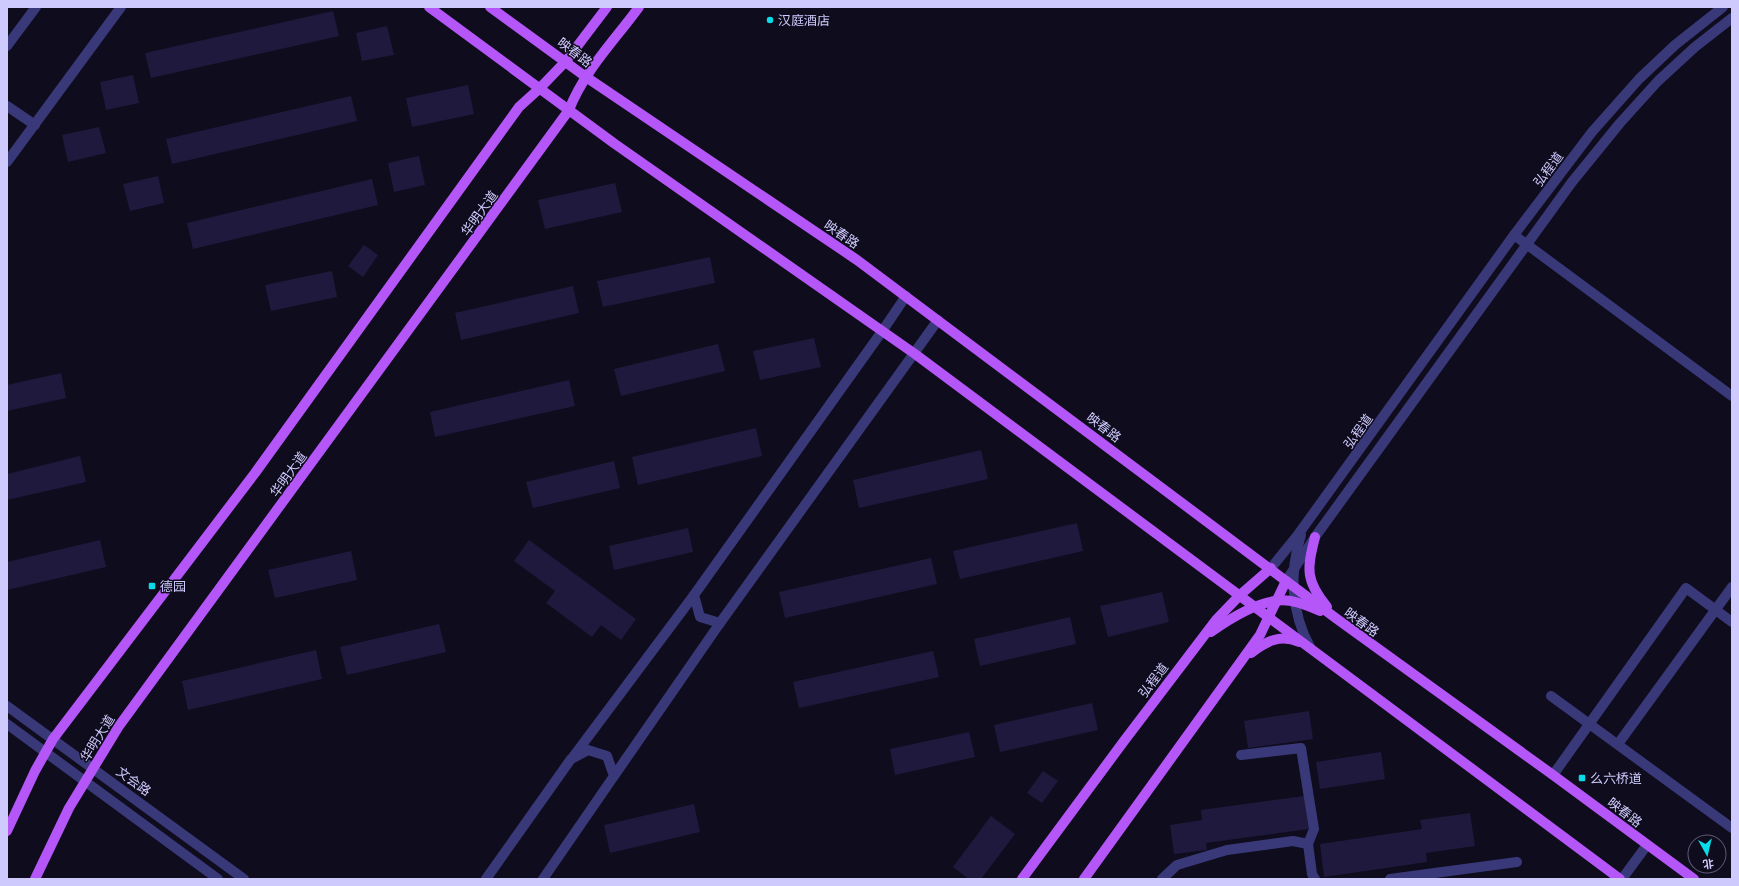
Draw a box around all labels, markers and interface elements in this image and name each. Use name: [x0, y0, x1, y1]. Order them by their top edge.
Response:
place label: 汉庭酒店: [778, 13, 830, 28]
marker: 汉庭酒店: [765, 15, 775, 25]
street label: 映春路: [555, 35, 595, 70]
street label: 弘程道: [1531, 149, 1566, 189]
street label: 华明大道: [458, 188, 501, 239]
street label: 映春路: [821, 217, 862, 252]
street label: 映春路: [1084, 410, 1124, 445]
street label: 弘程道: [1341, 411, 1376, 451]
street label: 华明大道: [267, 449, 310, 500]
place label: 德园: [160, 579, 186, 594]
marker: 德园: [147, 581, 157, 591]
street label: 映春路: [1342, 605, 1382, 640]
street label: 弘程道: [1136, 660, 1171, 700]
street label: 华明大道: [77, 712, 118, 764]
street label: 文会路: [114, 764, 154, 799]
place label: 么六桥道: [1590, 771, 1642, 786]
marker: 么六桥道: [1577, 773, 1587, 783]
street label: 映春路: [1605, 795, 1645, 830]
north arrow: [1687, 834, 1727, 874]
text: 北: [1702, 856, 1715, 871]

